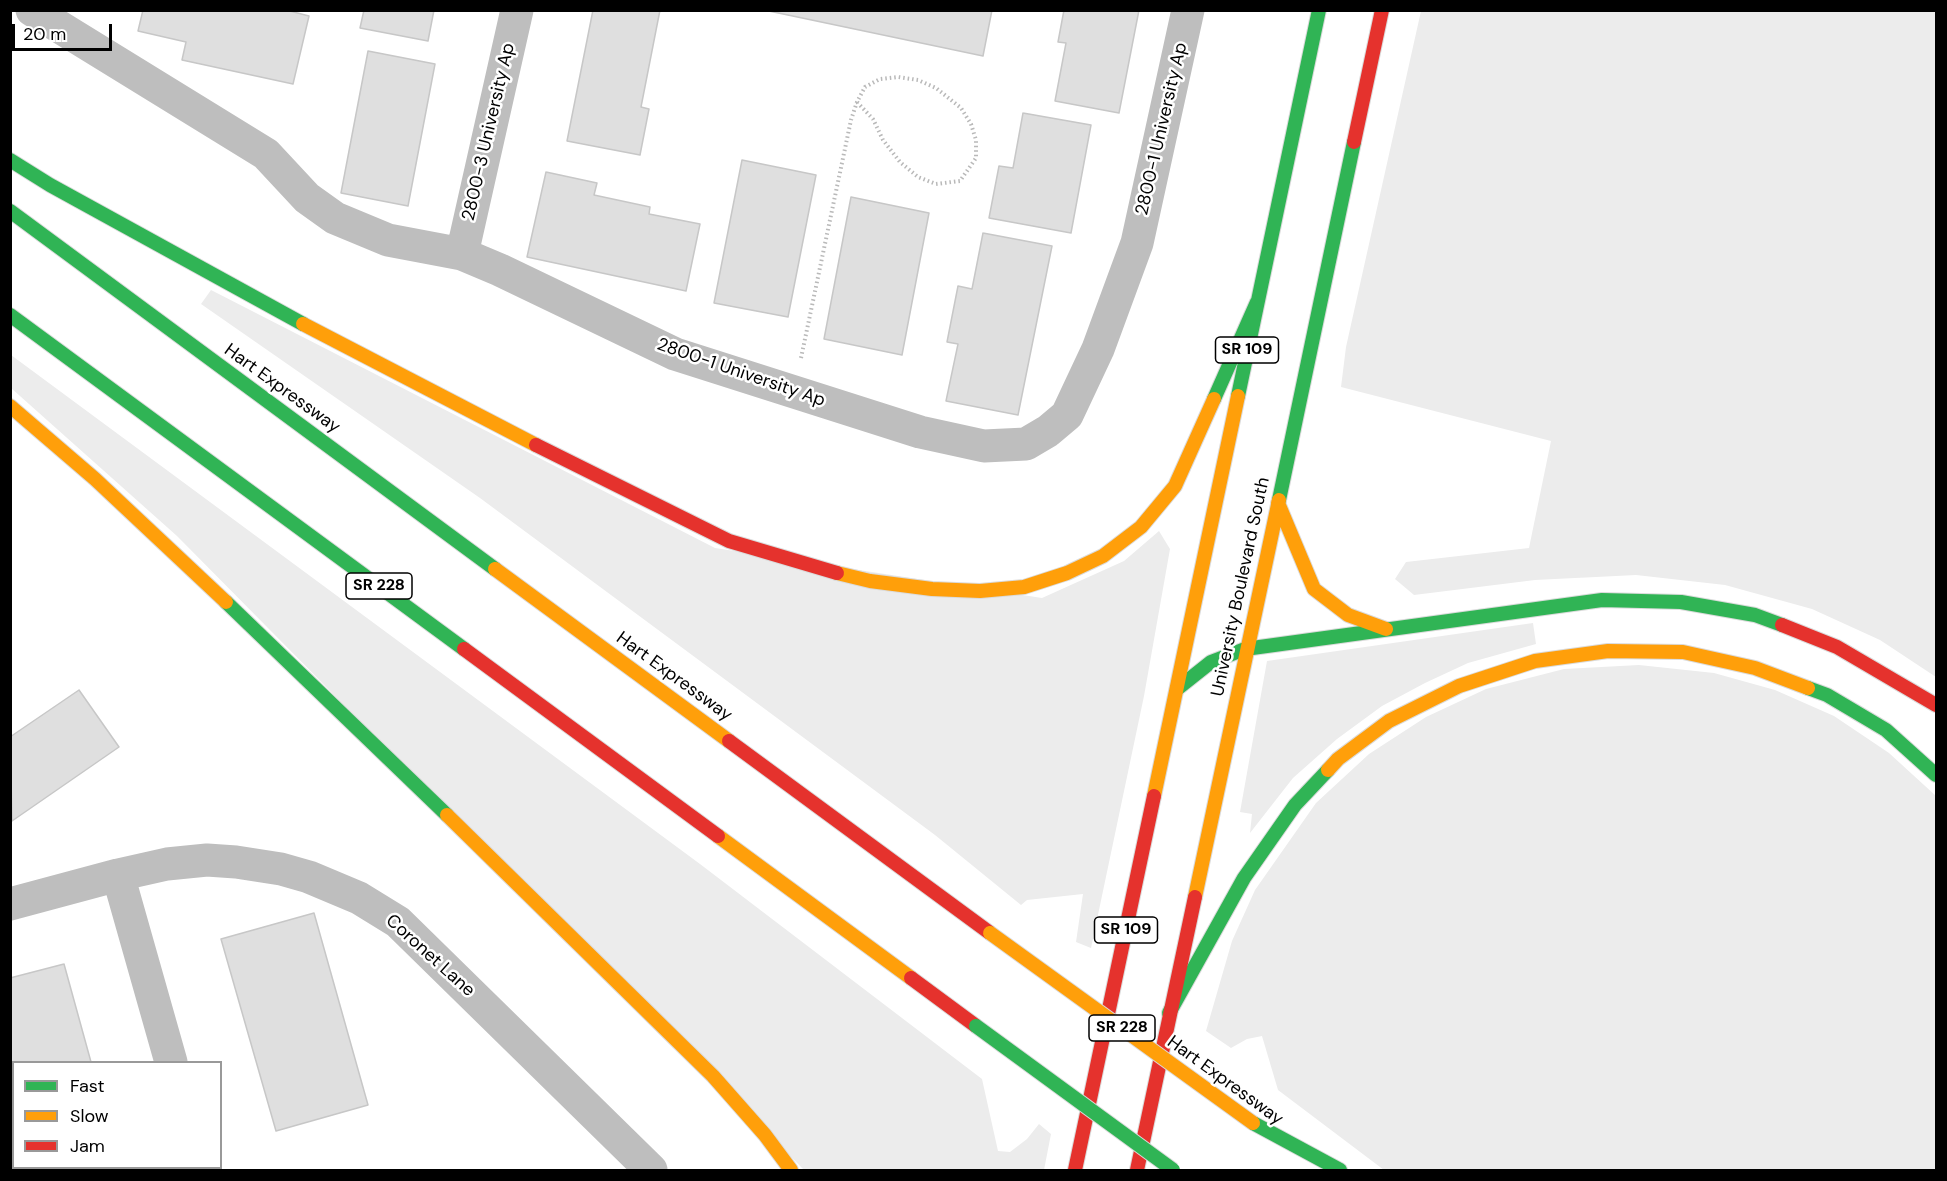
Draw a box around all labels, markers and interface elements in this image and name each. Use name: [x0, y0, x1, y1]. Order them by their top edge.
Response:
scale bar: [15, 12, 116, 50]
text: 20 m: [23, 22, 66, 46]
street label: 2800-3 University Ap: [458, 41, 520, 223]
street label: 2800-1 University Ap: [1132, 41, 1192, 217]
street label: 2800-1 University Ap: [654, 334, 828, 412]
road number: SR 109: [1216, 337, 1278, 363]
street label: Hart Expressway: [220, 340, 344, 438]
street label: University Boulevard South: [1207, 476, 1275, 698]
road number: SR 228: [346, 573, 412, 599]
street label: Hart Expressway: [612, 628, 736, 726]
street label: Coronet Lane: [381, 910, 479, 1002]
road number: SR 109: [1094, 917, 1158, 943]
road number: SR 228: [1089, 1015, 1155, 1041]
street label: Hart Expressway: [1163, 1032, 1287, 1130]
legend: [12, 1061, 222, 1169]
text: Fast: [70, 1074, 105, 1098]
text: Slow: [70, 1104, 109, 1128]
text: Jam: [70, 1134, 105, 1158]

